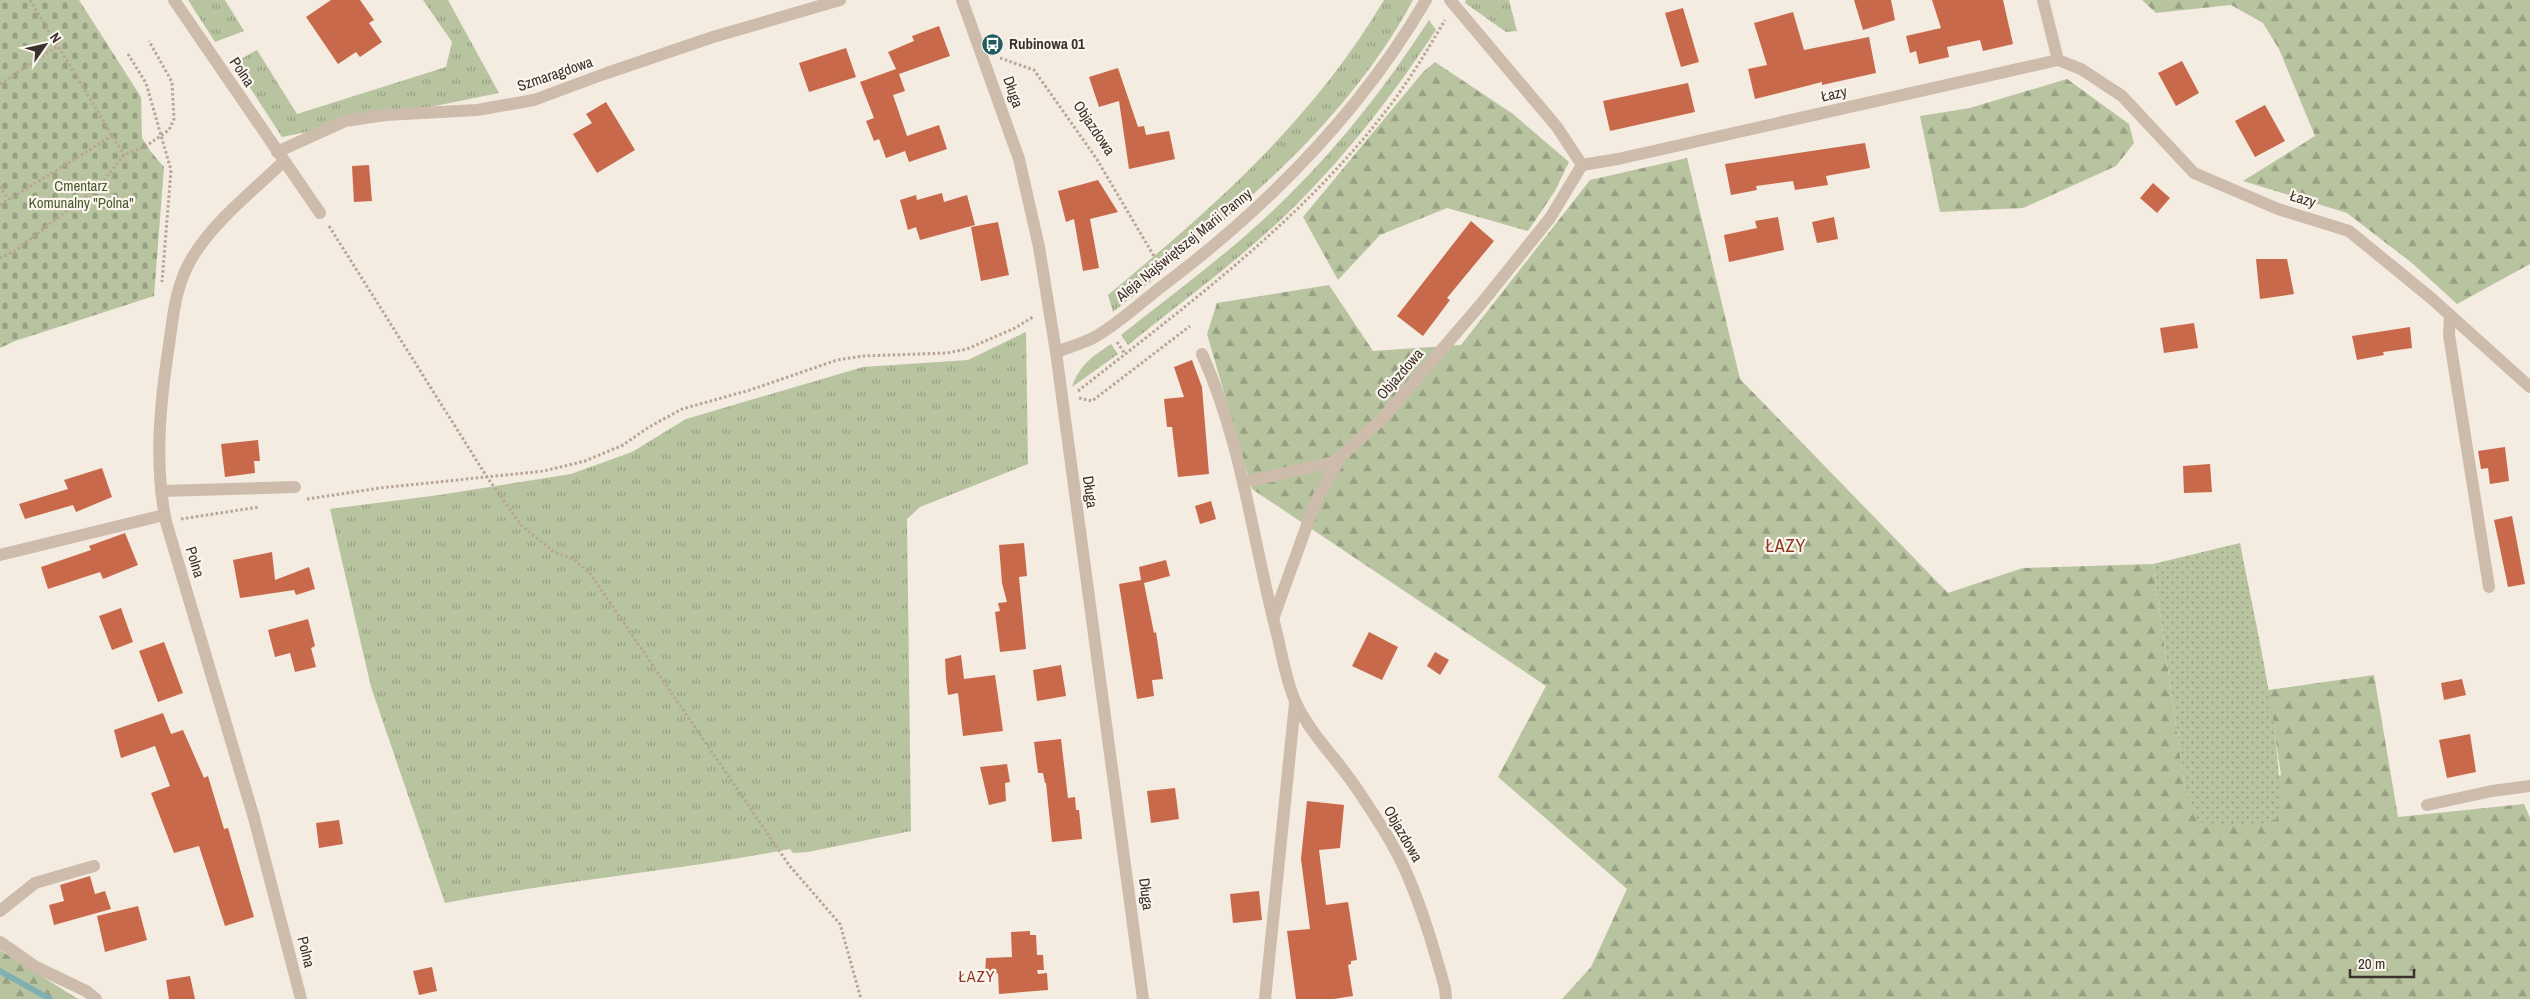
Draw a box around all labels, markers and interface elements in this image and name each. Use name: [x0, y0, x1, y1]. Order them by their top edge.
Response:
north arrow: [20, 20, 70, 70]
text: N: [46, 29, 66, 46]
bus stop icon: Rubinowa 01: [981, 32, 1005, 56]
place label: Rubinowa 01: [1009, 33, 1085, 54]
street label: Szmaragdowa: [514, 51, 596, 96]
street label: Polna: [225, 53, 260, 91]
street label: Długa: [998, 73, 1029, 111]
street label: Łazy: [1819, 80, 1850, 107]
street label: Objazdowa: [1069, 96, 1120, 159]
park label: Cmentarz Komunalny "Polna": [28, 175, 134, 213]
street label: Aleja Najświętszej Marii Panny: [1110, 183, 1257, 307]
street label: Łazy: [2288, 185, 2319, 213]
street label: Objazdowa: [1372, 343, 1428, 404]
street label: Długa: [1078, 475, 1103, 509]
district label: ŁAZY: [1766, 533, 1806, 558]
street label: Polna: [181, 544, 210, 580]
street label: Objazdowa: [1379, 802, 1428, 866]
street label: Długa: [1134, 877, 1159, 911]
street label: Polna: [292, 934, 321, 970]
scale bar: [2350, 946, 2414, 978]
text: 20 m: [2358, 953, 2385, 974]
district label: ŁAZY: [959, 965, 995, 987]

